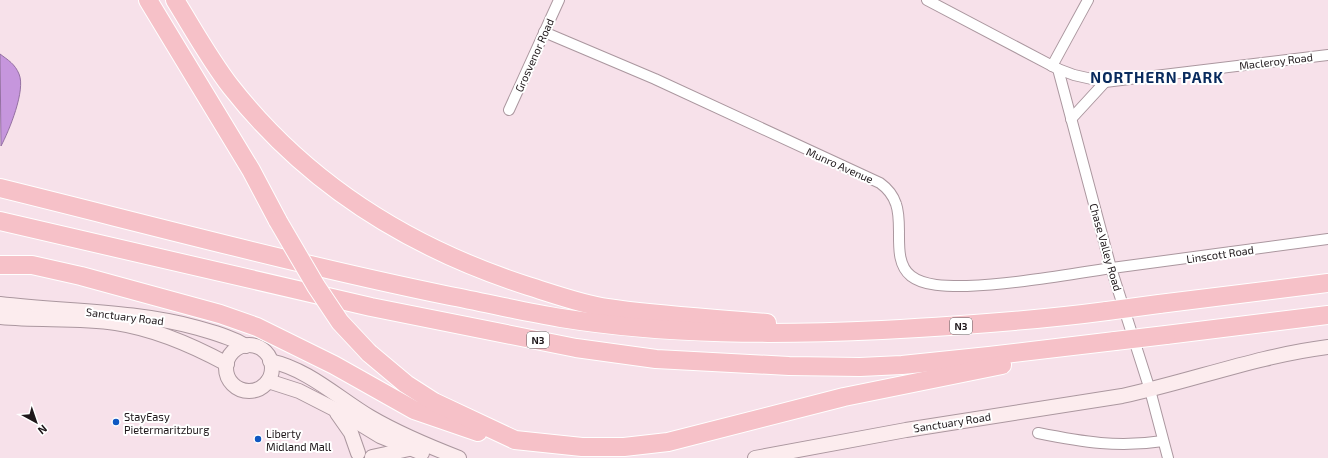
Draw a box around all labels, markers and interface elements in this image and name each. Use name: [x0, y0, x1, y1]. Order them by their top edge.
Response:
street label: Grosvenor Road: [512, 16, 556, 94]
street label: Macleroy Road: [1238, 50, 1314, 72]
district label: NORTHERN PARK: [1090, 68, 1224, 86]
street label: Munro Avenue: [805, 144, 876, 186]
street label: Chase Valley Road: [1087, 202, 1125, 292]
street label: Linscott Road: [1185, 243, 1255, 265]
street label: Sanctuary Road: [85, 305, 165, 327]
road number: N3: [950, 318, 972, 334]
road number: N3: [527, 332, 549, 348]
north arrow: [16, 402, 56, 442]
street label: Sanctuary Road: [912, 409, 992, 435]
place label: StayEasy Pietermaritzburg: [124, 410, 209, 436]
marker: StayEasy Pietermaritzburg: [111, 417, 121, 427]
text: N: [35, 423, 50, 438]
place label: Liberty Midland Mall: [266, 427, 332, 453]
marker: Liberty Midland Mall: [253, 434, 263, 444]

